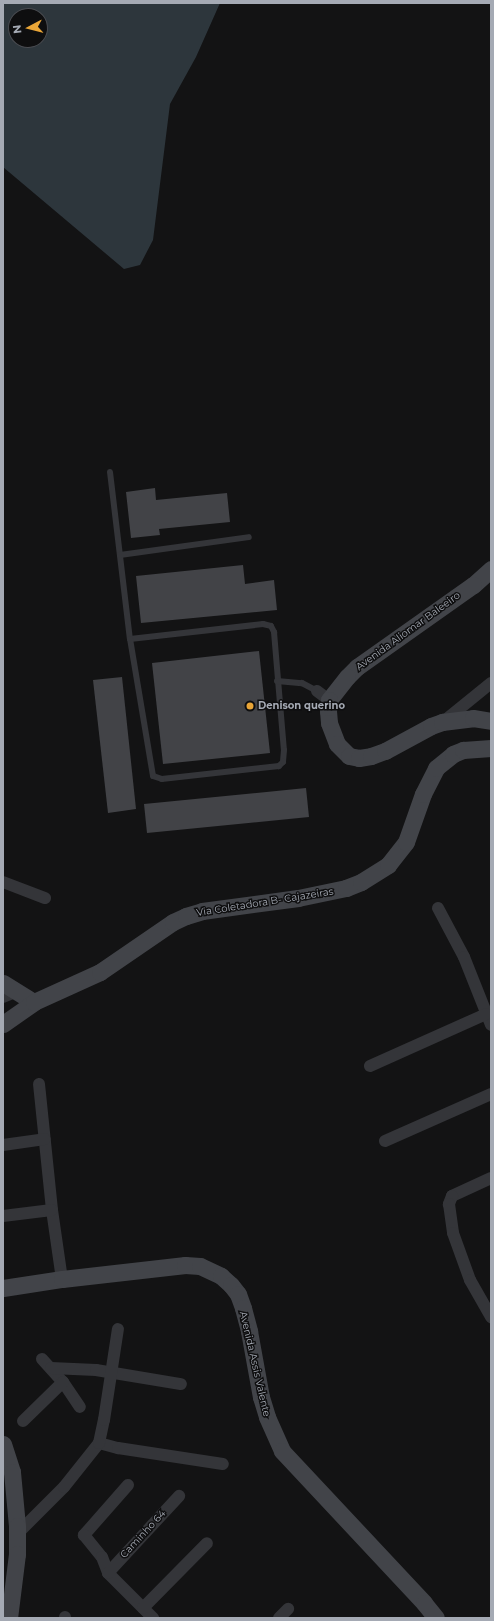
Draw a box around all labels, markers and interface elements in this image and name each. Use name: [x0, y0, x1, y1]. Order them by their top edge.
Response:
north arrow: [8, 8, 48, 48]
text: N: [10, 24, 25, 35]
street label: Avenida Aliomar Baleeiro: [354, 589, 462, 673]
place label: Denison querino: [258, 700, 345, 712]
marker: Denison querino: [245, 701, 255, 711]
street label: Via Coletadora B- Cajazeiras: [196, 885, 334, 919]
street label: Avenida Assis Valente: [237, 1310, 273, 1418]
street label: Caminho 64: [118, 1507, 168, 1561]

